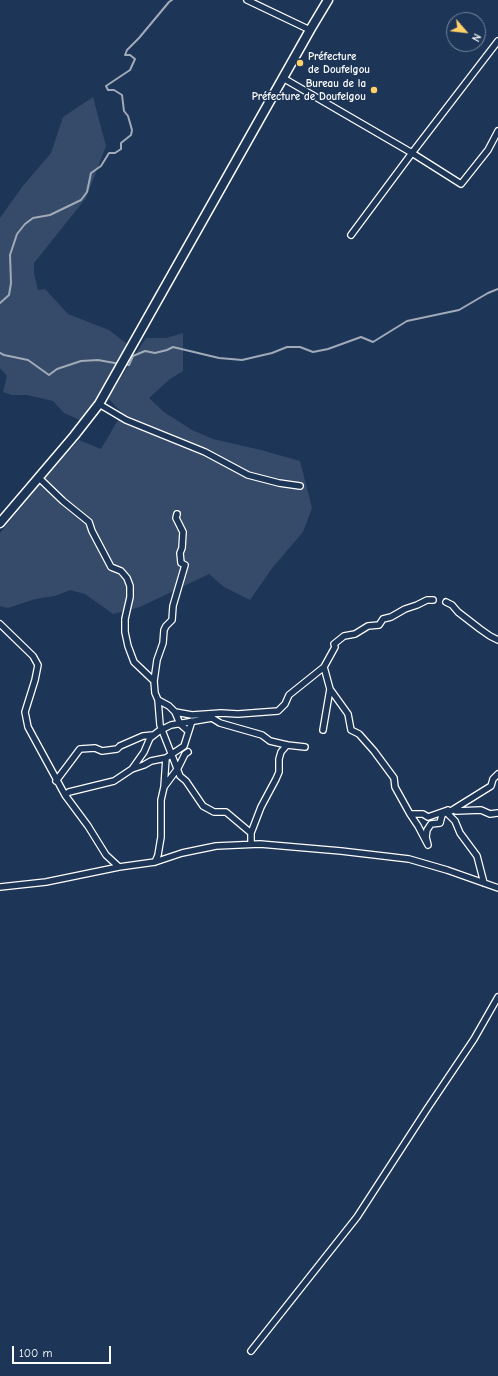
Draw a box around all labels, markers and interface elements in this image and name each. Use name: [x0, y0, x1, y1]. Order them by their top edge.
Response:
north arrow: [446, 12, 486, 52]
text: N: [469, 31, 484, 44]
place label: Préfecture de Doufelgou: [308, 50, 370, 76]
marker: Préfecture de Doufelgou: [295, 58, 305, 68]
place label: Bureau de la Préfecture de Doufelgou: [252, 77, 366, 103]
marker: Bureau de la Préfecture de Doufelgou: [369, 85, 379, 95]
scale bar: [14, 1338, 113, 1364]
text: 100 m: [19, 1346, 52, 1360]

